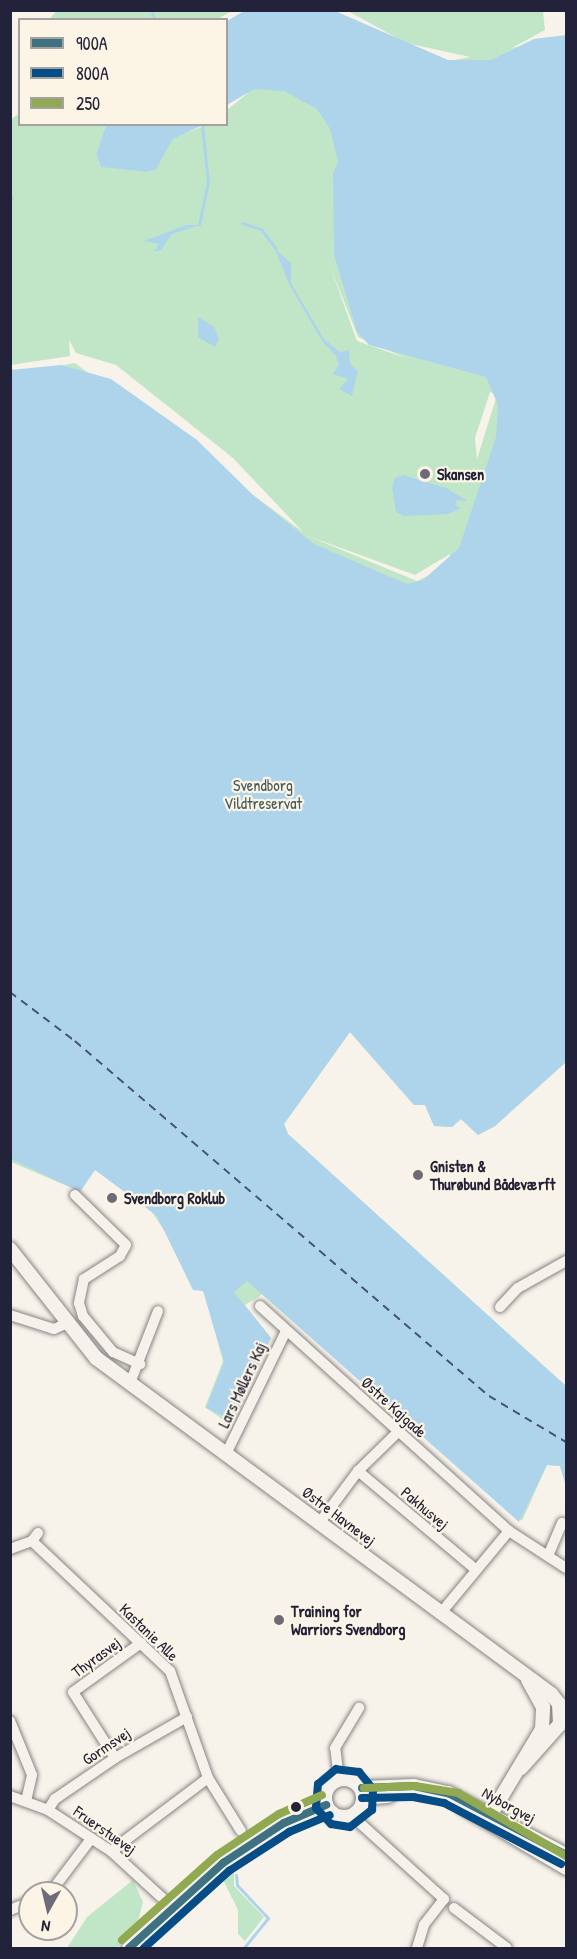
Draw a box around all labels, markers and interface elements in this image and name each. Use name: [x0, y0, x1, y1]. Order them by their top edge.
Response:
legend: [18, 18, 228, 126]
text: 900A: [76, 31, 108, 56]
text: 800A: [76, 61, 109, 86]
text: 250: [76, 91, 100, 116]
place label: Skansen: [437, 464, 484, 484]
marker: Skansen: [418, 467, 432, 481]
park label: Svendborg Vildtreservat: [224, 775, 302, 813]
place label: Gnisten & Thurøbund Bådeværft: [430, 1156, 555, 1194]
marker: Gnisten & Thurøbund Bådeværft: [411, 1168, 425, 1182]
place label: Svendborg Roklub: [124, 1188, 225, 1208]
marker: Svendborg Roklub: [105, 1191, 119, 1205]
street label: Lars Møllers Kaj: [214, 1339, 270, 1431]
street label: Østre Kajgade: [357, 1373, 431, 1441]
street label: Østre Havnevej: [298, 1482, 380, 1550]
street label: Pakhusvej: [397, 1483, 453, 1533]
street label: Kastanie Alle: [116, 1599, 182, 1665]
place label: Training for Warriors Svendborg: [291, 1601, 405, 1639]
marker: Training for Warriors Svendborg: [272, 1613, 286, 1627]
street label: Thyrasvej: [68, 1633, 124, 1681]
street label: Gormsvej: [78, 1723, 134, 1769]
street label: Nyborgvej: [479, 1783, 539, 1827]
street label: Fruerstuevej: [70, 1801, 140, 1859]
unlabelled marker: [290, 1801, 302, 1813]
north arrow: [18, 1881, 78, 1941]
text: N: [40, 1915, 52, 1938]

